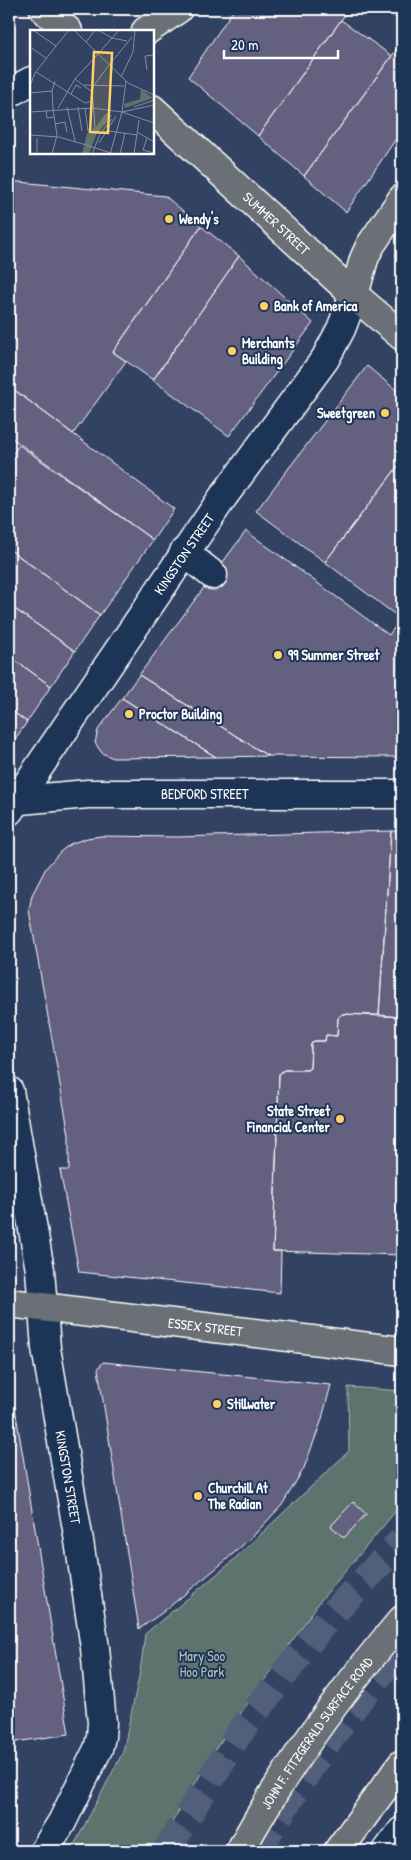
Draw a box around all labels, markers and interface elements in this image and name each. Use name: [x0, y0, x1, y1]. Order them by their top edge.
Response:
scale bar: [224, 28, 337, 60]
inset map: [30, 30, 154, 154]
text: 20 m: [231, 34, 258, 55]
street label: SUMMER STREET: [239, 187, 315, 259]
place label: Wendy's: [179, 209, 219, 230]
marker: Wendy's: [163, 213, 175, 225]
place label: Bank of America: [274, 296, 358, 315]
marker: Bank of America: [258, 300, 270, 312]
place label: Merchants Building: [242, 333, 295, 370]
marker: Merchants Building: [226, 345, 238, 357]
place label: Sweetgreen: [317, 403, 375, 424]
marker: Sweetgreen: [379, 407, 391, 419]
street label: KINGSTON STREET: [149, 509, 218, 598]
place label: 99 Summer Street: [288, 645, 381, 664]
marker: 99 Summer Street: [272, 649, 284, 661]
place label: Proctor Building: [139, 704, 222, 725]
marker: Proctor Building: [123, 708, 135, 720]
street label: BEDFORD STREET: [161, 784, 249, 803]
place label: State Street Financial Center: [246, 1101, 331, 1136]
marker: State Street Financial Center: [334, 1113, 346, 1125]
street label: ESSEX STREET: [167, 1313, 245, 1341]
place label: Stillwater: [227, 1394, 276, 1413]
marker: Stillwater: [211, 1398, 223, 1410]
street label: KINGSTON STREET: [51, 1429, 86, 1526]
place label: Churchill At The Radian: [207, 1478, 269, 1513]
marker: Churchill At The Radian: [192, 1490, 204, 1502]
park label: Mary Soo Hoo Park: [179, 1646, 225, 1681]
street label: JOHN F. FITZGERALD SURFACE ROAD: [256, 1652, 377, 1812]

